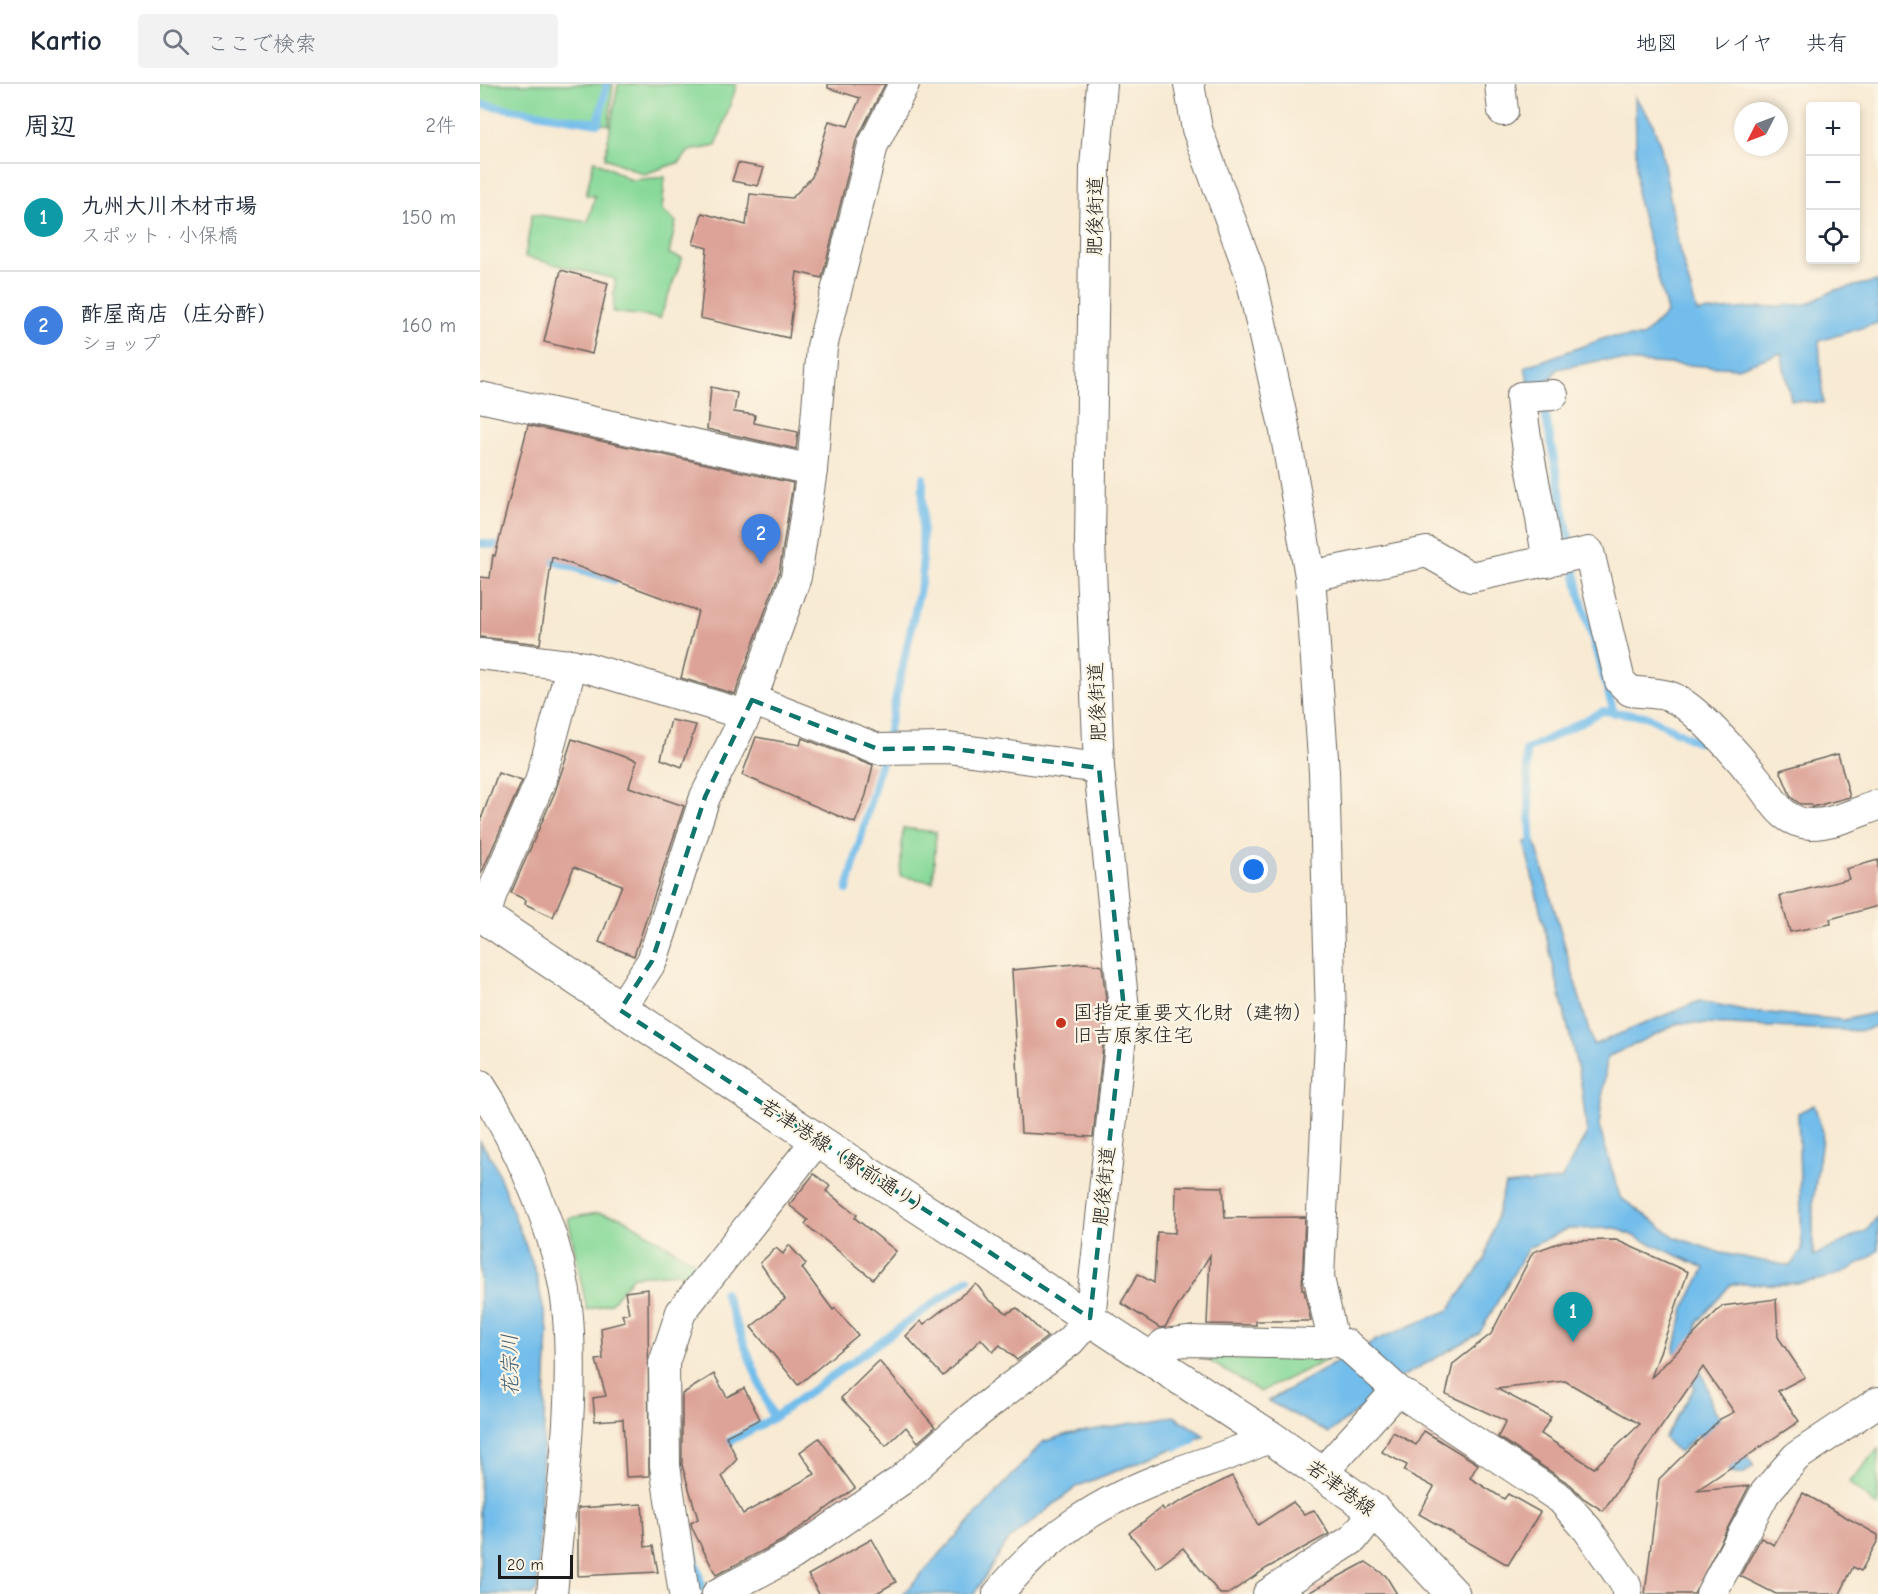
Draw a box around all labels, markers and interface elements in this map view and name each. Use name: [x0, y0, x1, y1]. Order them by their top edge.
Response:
search box: [138, 14, 558, 68]
text: Kartio: [30, 25, 102, 57]
icon: search: [159, 25, 192, 58]
text: ここで検索: [207, 31, 317, 57]
text: 地図: [1636, 31, 1678, 55]
text: レイヤ: [1711, 31, 1773, 55]
text: 共有: [1806, 31, 1848, 55]
north arrow: [1734, 102, 1788, 156]
map controls: [1806, 102, 1860, 264]
button: +: [1806, 102, 1860, 156]
text: 周辺: [24, 112, 76, 142]
text: 2件: [426, 114, 456, 137]
button: −: [1806, 156, 1860, 210]
street label: 肥後街道: [1083, 176, 1107, 256]
text: 九州大川木材市場: [81, 193, 257, 219]
text: 1: [40, 206, 47, 229]
text: 150 m: [402, 206, 456, 229]
button: locate: [1806, 210, 1860, 264]
text: スポット · 小保橋: [81, 224, 238, 247]
text: 酢屋商店（庄分酢）: [81, 301, 279, 327]
text: 2: [39, 314, 48, 337]
text: 160 m: [402, 314, 456, 337]
text: ショップ: [81, 332, 160, 355]
pin: 2: [742, 514, 780, 564]
street label: 肥後街道: [1084, 662, 1110, 742]
your location: [1239, 855, 1268, 884]
place label: 国指定重要文化財（建物） 旧吉原家住宅: [1073, 1001, 1313, 1047]
marker: 国指定重要文化財（建物） 旧吉原家住宅: [1054, 1016, 1068, 1030]
street label: 若津港線（駅前通り）: [756, 1094, 936, 1222]
street label: 肥後街道: [1088, 1145, 1120, 1227]
pin: 1: [1554, 1292, 1592, 1342]
water label: 花宗川: [497, 1333, 523, 1397]
street label: 若津港線: [1302, 1455, 1380, 1521]
scale bar: [498, 1552, 573, 1580]
text: 20 m: [507, 1556, 544, 1574]

